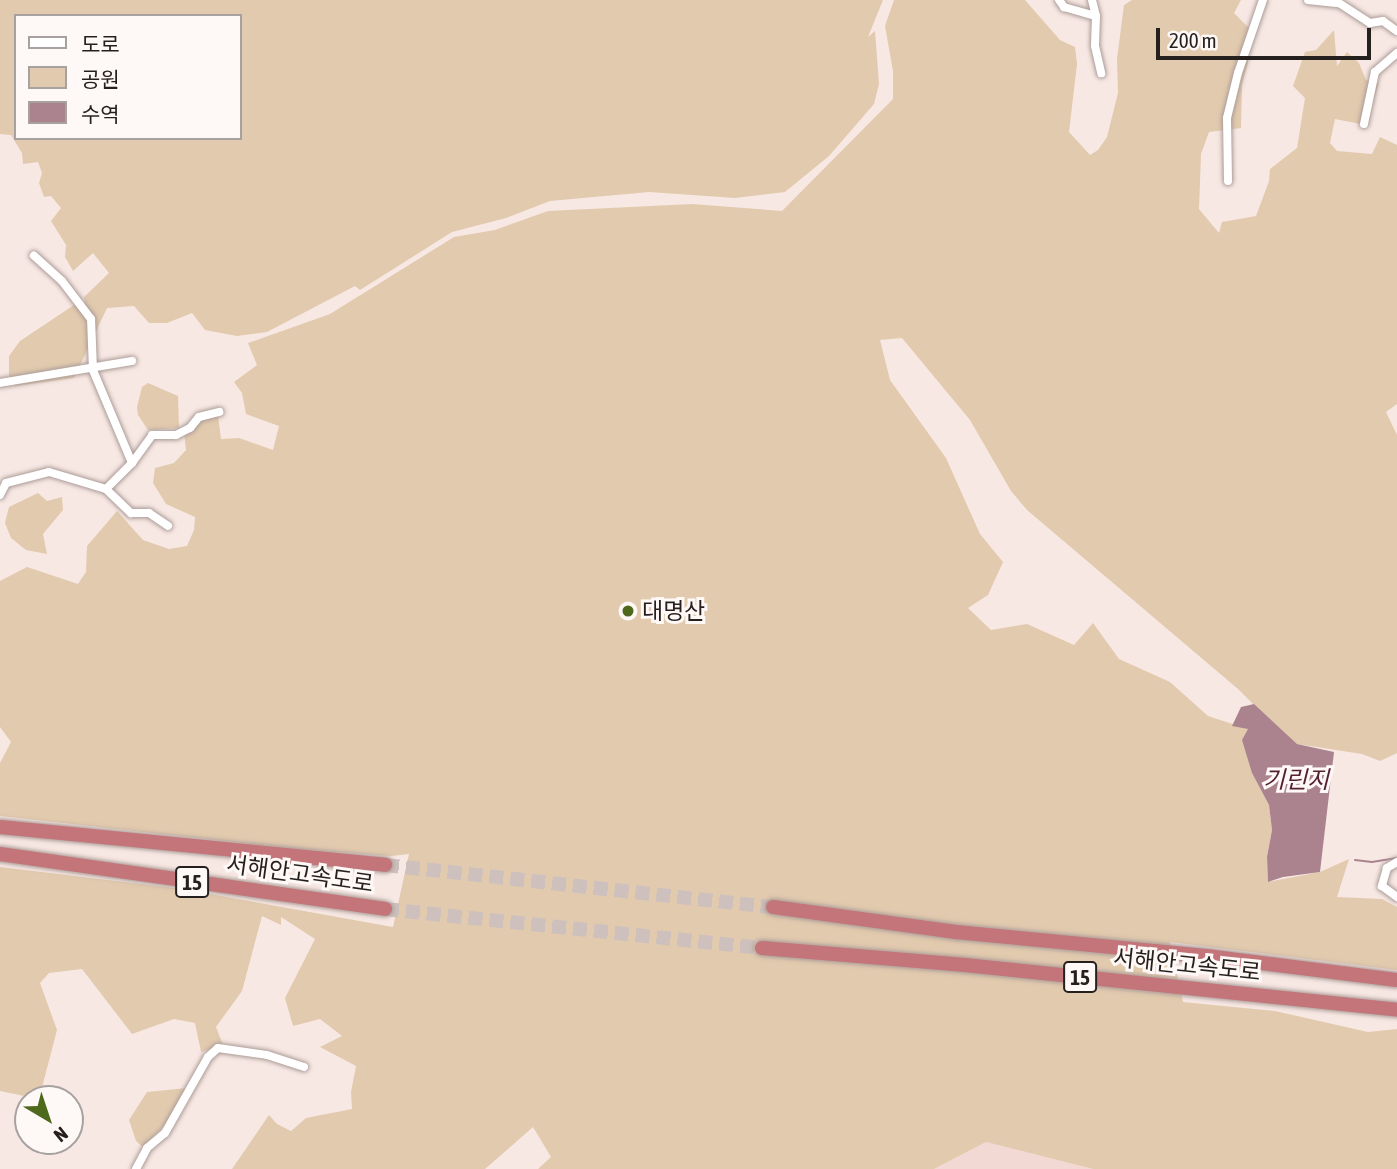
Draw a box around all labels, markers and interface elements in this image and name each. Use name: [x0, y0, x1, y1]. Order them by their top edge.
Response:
legend: [14, 14, 242, 140]
scale bar: [1159, 14, 1374, 58]
text: 200 m: [1169, 28, 1217, 52]
text: 도로: [81, 32, 120, 56]
text: 공원: [81, 67, 120, 91]
text: 수역: [81, 102, 120, 126]
place label: 대명산: [642, 597, 705, 625]
marker: 대명산: [620, 603, 636, 619]
water label: 기린지: [1263, 766, 1329, 794]
street label: 서해안고속도로: [225, 850, 375, 898]
road number: 15: [174, 864, 210, 900]
street label: 서해안고속도로: [1112, 944, 1262, 986]
road number: 15: [1062, 960, 1098, 995]
north arrow: [14, 1085, 84, 1155]
text: N: [50, 1123, 72, 1147]

